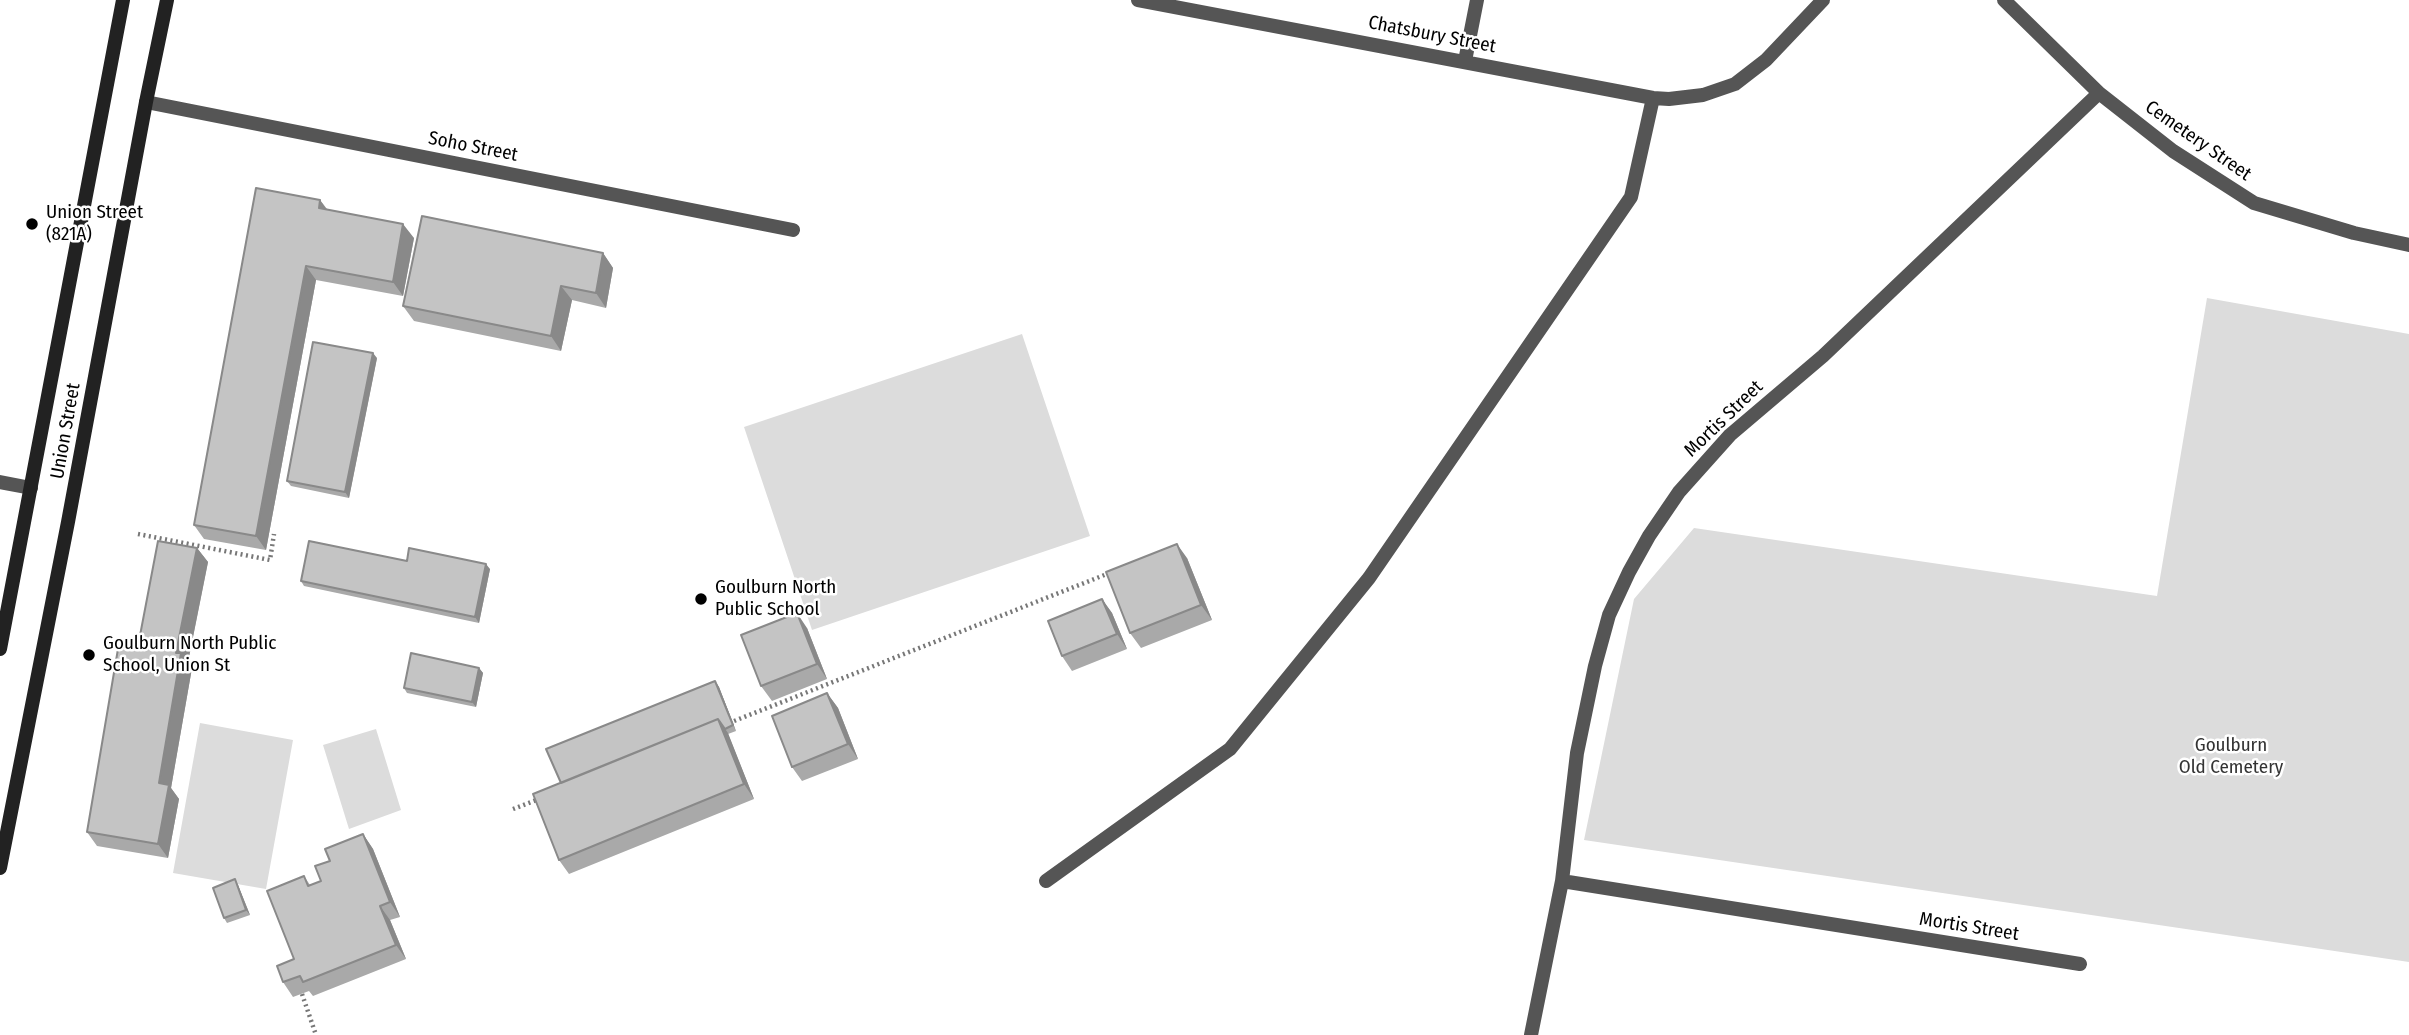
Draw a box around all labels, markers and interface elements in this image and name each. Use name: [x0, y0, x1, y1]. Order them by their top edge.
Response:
street label: Chatsbury Street: [1366, 11, 1498, 59]
street label: Cemetery Street: [2141, 96, 2255, 186]
street label: Soho Street: [426, 127, 520, 167]
place label: Union Street (821A): [46, 202, 143, 246]
marker: Union Street (821A): [24, 216, 40, 232]
street label: Mortis Street: [1680, 376, 1768, 462]
street label: Union Street: [46, 381, 86, 481]
place label: Goulburn North Public School: [715, 577, 836, 621]
marker: Goulburn North Public School: [693, 591, 709, 607]
place label: Goulburn North Public School, Union St: [103, 633, 276, 677]
marker: Goulburn North Public School, Union St: [81, 647, 97, 663]
park label: Goulburn Old Cemetery: [2179, 735, 2283, 779]
street label: Mortis Street: [1918, 908, 2020, 946]

